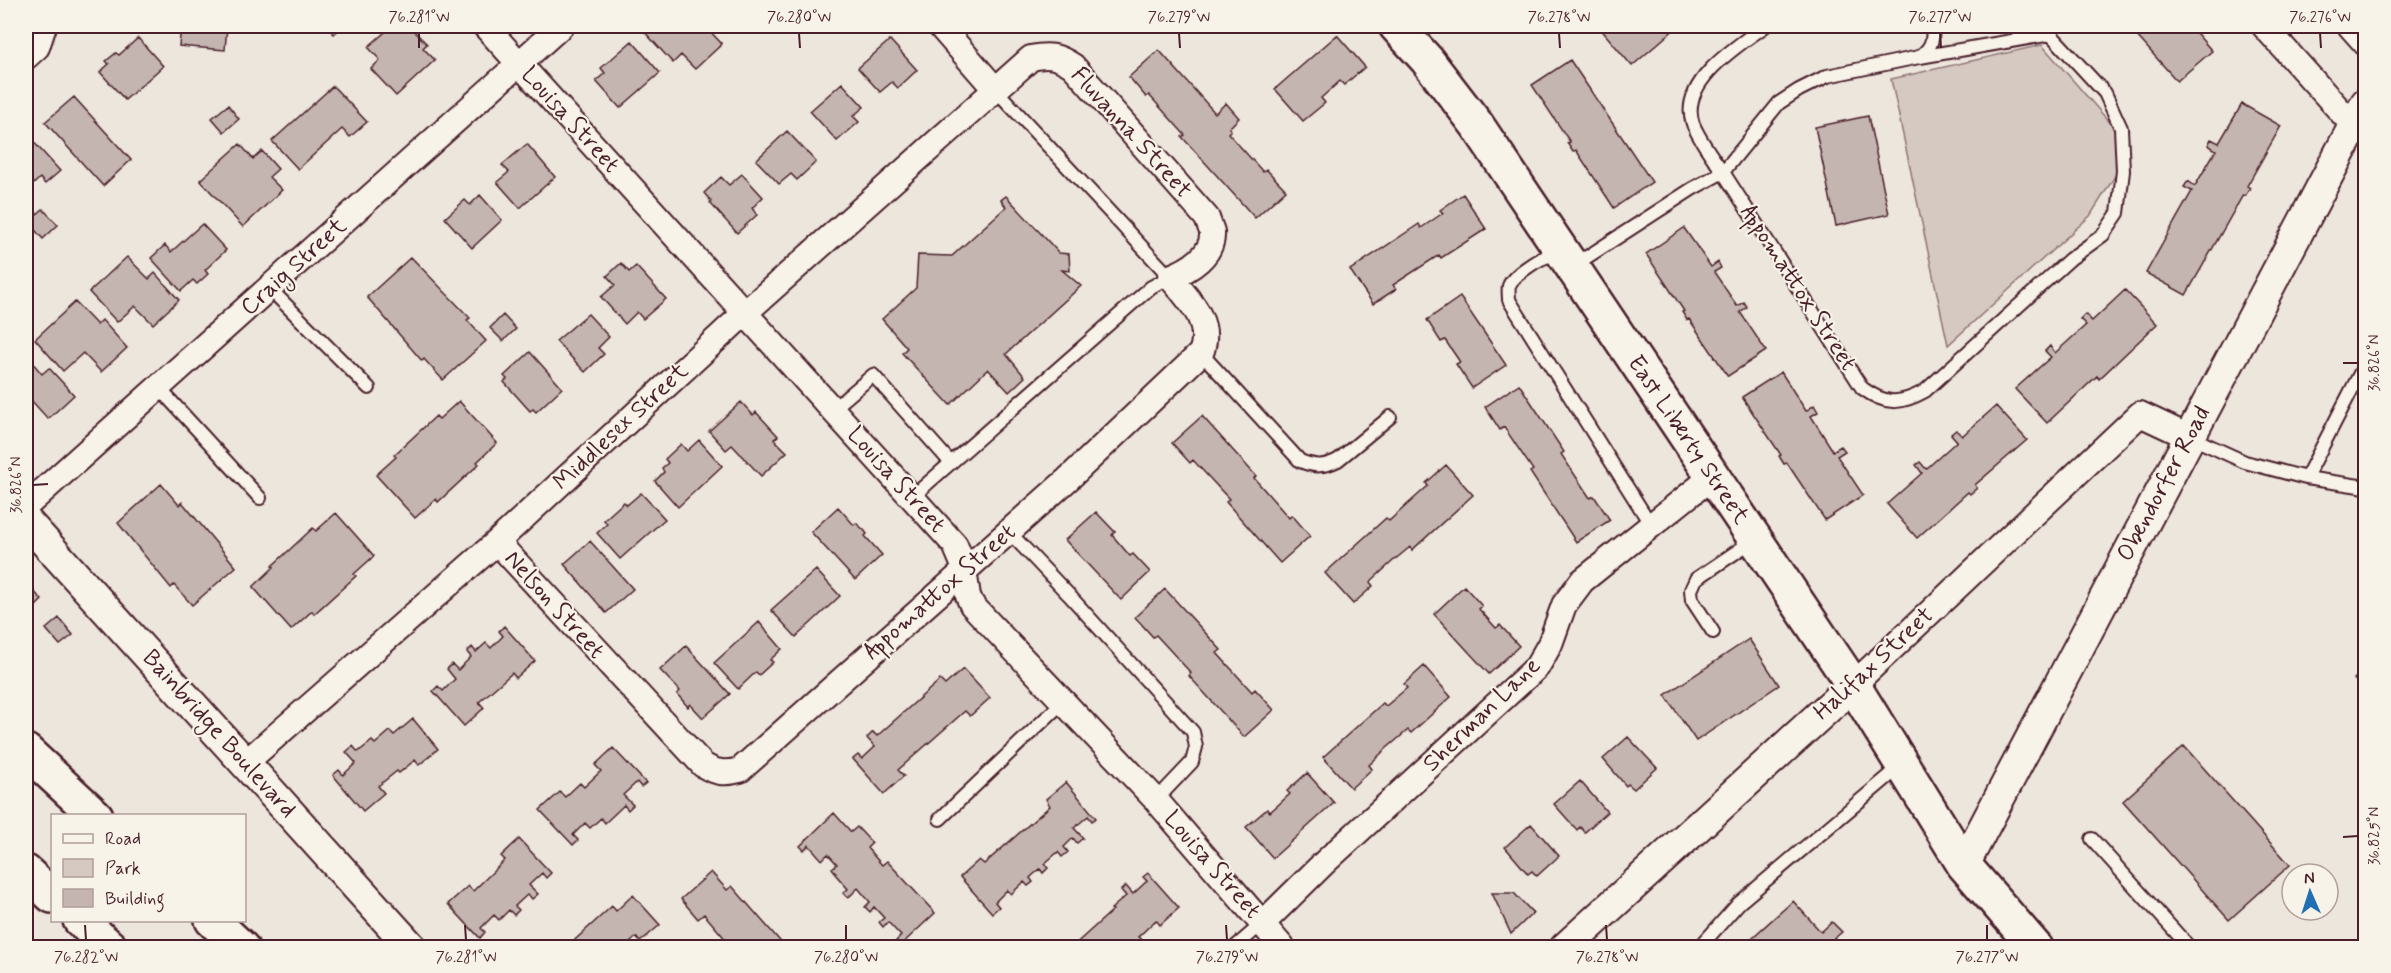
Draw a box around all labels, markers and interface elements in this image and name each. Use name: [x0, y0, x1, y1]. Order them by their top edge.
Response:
text: 76.281°W: [388, 8, 450, 28]
text: 76.280°W: [767, 8, 831, 28]
text: 76.279°W: [1148, 8, 1210, 28]
text: 76.278°W: [1528, 8, 1590, 28]
text: 76.277°W: [1909, 8, 1971, 28]
text: 76.276°W: [2289, 8, 2351, 28]
street label: Louisa Street: [514, 60, 626, 180]
street label: Fluvanna Street: [1064, 61, 1198, 205]
street label: Appomattox Street: [1730, 199, 1863, 379]
street label: Craig Street: [234, 211, 355, 324]
text: 36.826°N: [2365, 334, 2385, 392]
street label: East Liberty Street: [1620, 349, 1756, 531]
street label: Middlesex Street: [547, 356, 695, 498]
street label: Obendorfer Road: [2110, 401, 2218, 567]
street label: Louisa Street: [840, 420, 952, 540]
text: 36.826°N: [7, 456, 27, 514]
street label: Appomattox Street: [857, 517, 1025, 669]
street label: Nelson Street: [497, 544, 611, 666]
street label: Halifax Street: [1807, 600, 1941, 728]
street label: Bainbridge Boulevard: [134, 643, 303, 826]
street label: Sherman Lane: [1417, 651, 1548, 779]
street label: Louisa Street: [1156, 804, 1268, 926]
text: 36.825°N: [2365, 807, 2385, 865]
legend: [51, 814, 246, 922]
text: Road: [105, 827, 141, 851]
text: Park: [105, 857, 141, 881]
north arrow: [2280, 862, 2340, 922]
text: N: [2303, 868, 2315, 889]
text: Building: [105, 887, 165, 913]
text: 76.282°W: [54, 948, 118, 968]
text: 76.281°W: [435, 948, 497, 968]
text: 76.280°W: [814, 948, 878, 968]
text: 76.279°W: [1196, 948, 1258, 968]
text: 76.278°W: [1576, 948, 1638, 968]
text: 76.277°W: [1956, 948, 2018, 968]

